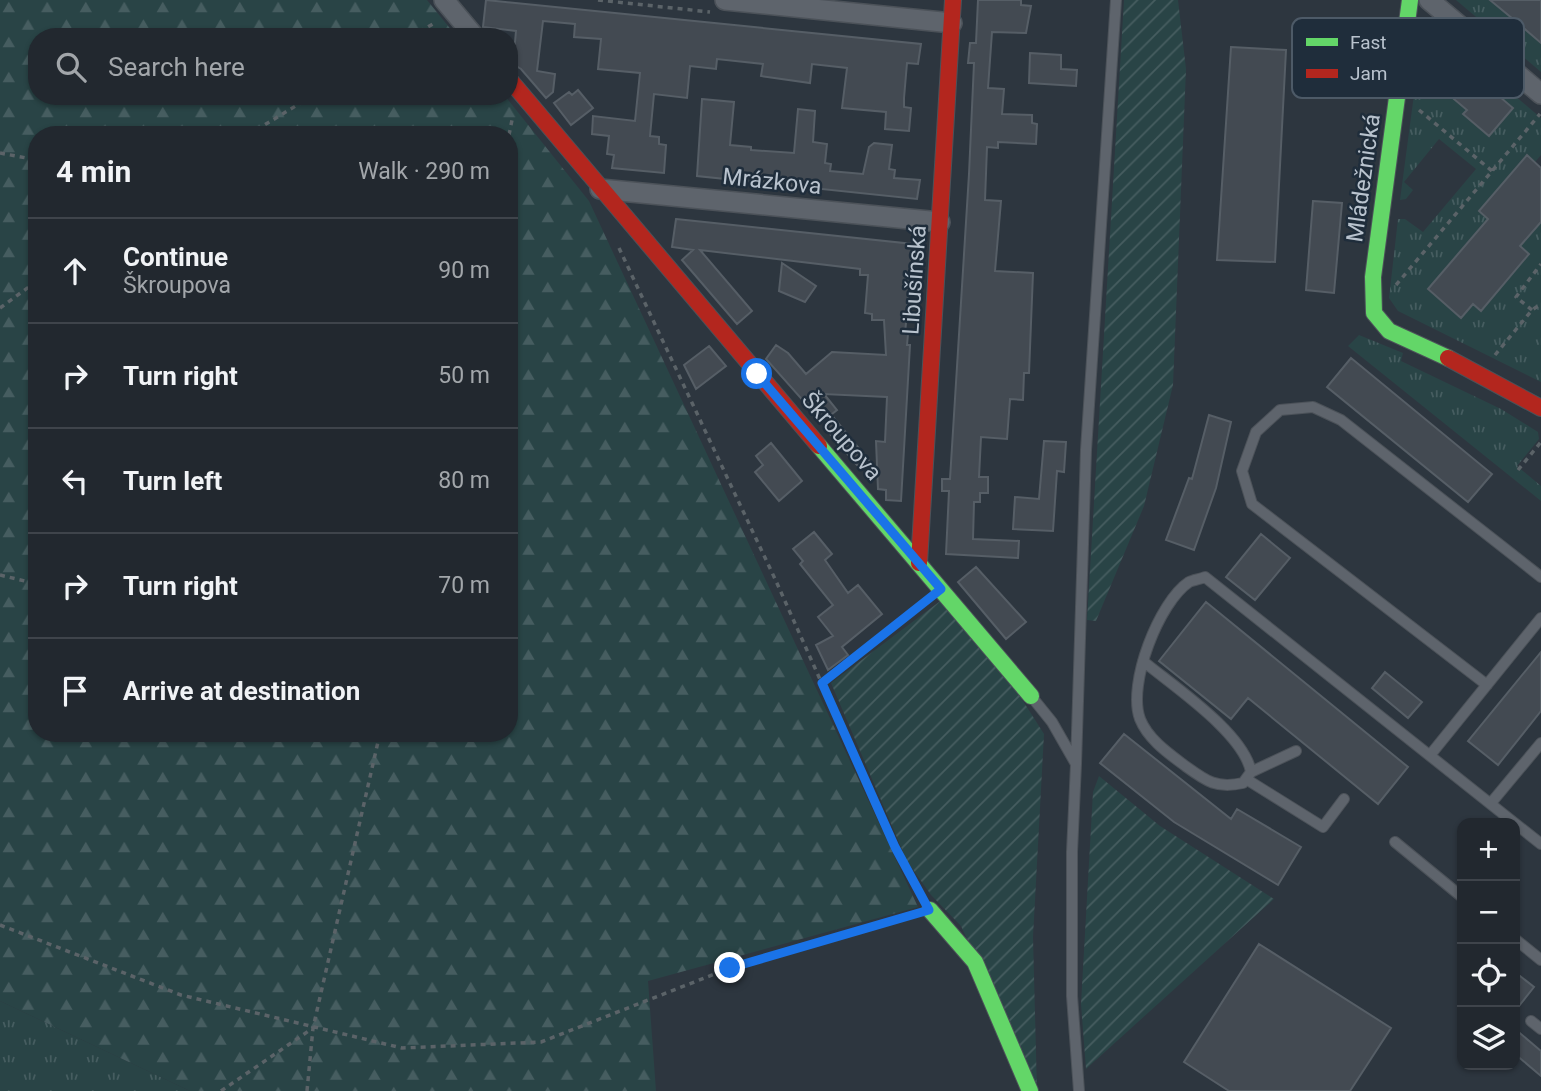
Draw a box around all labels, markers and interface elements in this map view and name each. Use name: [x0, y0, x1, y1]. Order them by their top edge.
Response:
legend: [1292, 18, 1524, 98]
search box: [28, 28, 518, 105]
text: Fast: [1350, 31, 1387, 54]
icon: search: [52, 48, 90, 86]
text: Search here: [108, 52, 245, 82]
text: Jam: [1350, 62, 1387, 85]
street label: Mládežnická: [1341, 112, 1386, 244]
text: 4 min: [56, 154, 131, 189]
text: Walk · 290 m: [358, 158, 490, 185]
street label: Mrázkova: [721, 163, 823, 200]
street label: Libušínská: [897, 224, 932, 336]
text: Continue: [123, 242, 228, 272]
icon: ahead: [56, 252, 94, 290]
text: 90 m: [438, 257, 490, 284]
text: Škroupova: [123, 272, 231, 299]
icon: right: [56, 357, 94, 395]
route start: [741, 358, 772, 389]
text: Turn right: [123, 361, 238, 391]
text: 50 m: [438, 362, 490, 389]
street label: Škroupova: [796, 386, 888, 486]
icon: left: [56, 462, 94, 500]
text: Turn left: [123, 466, 222, 496]
text: 80 m: [438, 467, 490, 494]
icon: right: [56, 567, 94, 605]
text: Turn right: [123, 571, 238, 601]
text: 70 m: [438, 572, 490, 599]
icon: arrive: [56, 672, 94, 710]
text: Arrive at destination: [123, 676, 360, 706]
map controls: [1457, 818, 1520, 1070]
button: +: [1457, 818, 1520, 881]
button: −: [1457, 881, 1520, 944]
button: locate: [1457, 944, 1520, 1007]
route end: [714, 952, 745, 983]
button: layers: [1457, 1007, 1520, 1070]

